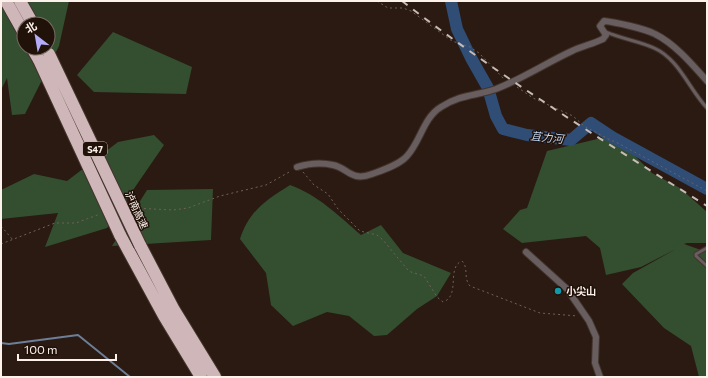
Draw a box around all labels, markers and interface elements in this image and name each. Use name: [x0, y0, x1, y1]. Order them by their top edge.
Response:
north arrow: [16, 16, 56, 56]
text: 北: [23, 19, 39, 35]
water label: 苴力河: [530, 129, 566, 145]
road number: S47: [83, 142, 107, 156]
street label: 泸南高速: [123, 189, 151, 231]
place label: 小尖山: [566, 285, 596, 297]
marker: 小尖山: [553, 286, 563, 296]
scale bar: [18, 336, 116, 362]
text: 100 m: [24, 342, 58, 356]

